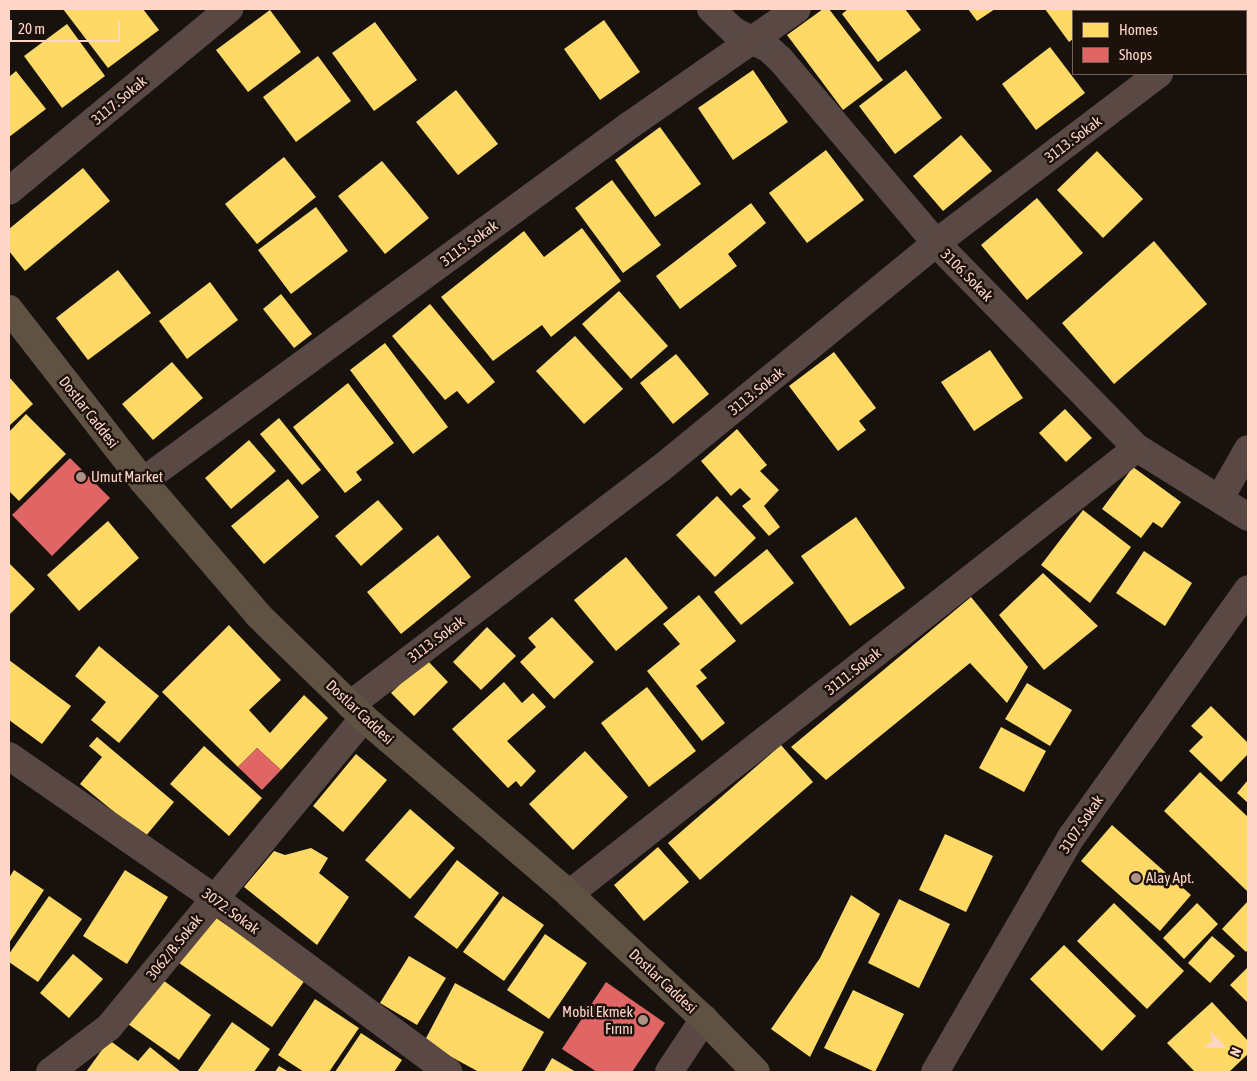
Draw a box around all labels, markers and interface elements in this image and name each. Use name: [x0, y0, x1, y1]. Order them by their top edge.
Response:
scale bar: [12, 10, 122, 42]
legend: [1072, 10, 1247, 75]
text: 20 m: [18, 20, 45, 37]
text: Homes: [1119, 21, 1158, 38]
text: Shops: [1119, 46, 1152, 63]
street label: 3117. Sokak: [88, 72, 150, 128]
street label: 3113. Sokak: [1041, 112, 1105, 166]
street label: 3115. Sokak: [437, 216, 501, 270]
street label: 3106. Sokak: [937, 245, 997, 305]
street label: 3113. Sokak: [725, 363, 787, 419]
street label: Dostlar Caddesi: [55, 373, 123, 451]
place label: Umut Market: [91, 468, 163, 486]
marker: Umut Market: [75, 471, 87, 483]
street label: 3113. Sokak: [404, 612, 468, 666]
street label: 3111. Sokak: [821, 643, 885, 699]
street label: Dostlar Caddesi: [322, 676, 398, 748]
street label: 3107. Sokak: [1055, 791, 1107, 857]
place label: Alay Apt.: [1146, 869, 1194, 887]
marker: Alay Apt.: [1130, 872, 1142, 884]
street label: 3072. Sokak: [199, 884, 263, 938]
street label: 3062/B. Sokak: [142, 911, 206, 983]
street label: Dostlar Caddesi: [625, 945, 701, 1017]
place label: Mobil Ekmek Fırını: [562, 1002, 633, 1037]
marker: Mobil Ekmek Fırını: [637, 1014, 649, 1026]
north arrow: [1197, 1021, 1247, 1071]
text: N: [1227, 1045, 1245, 1059]

